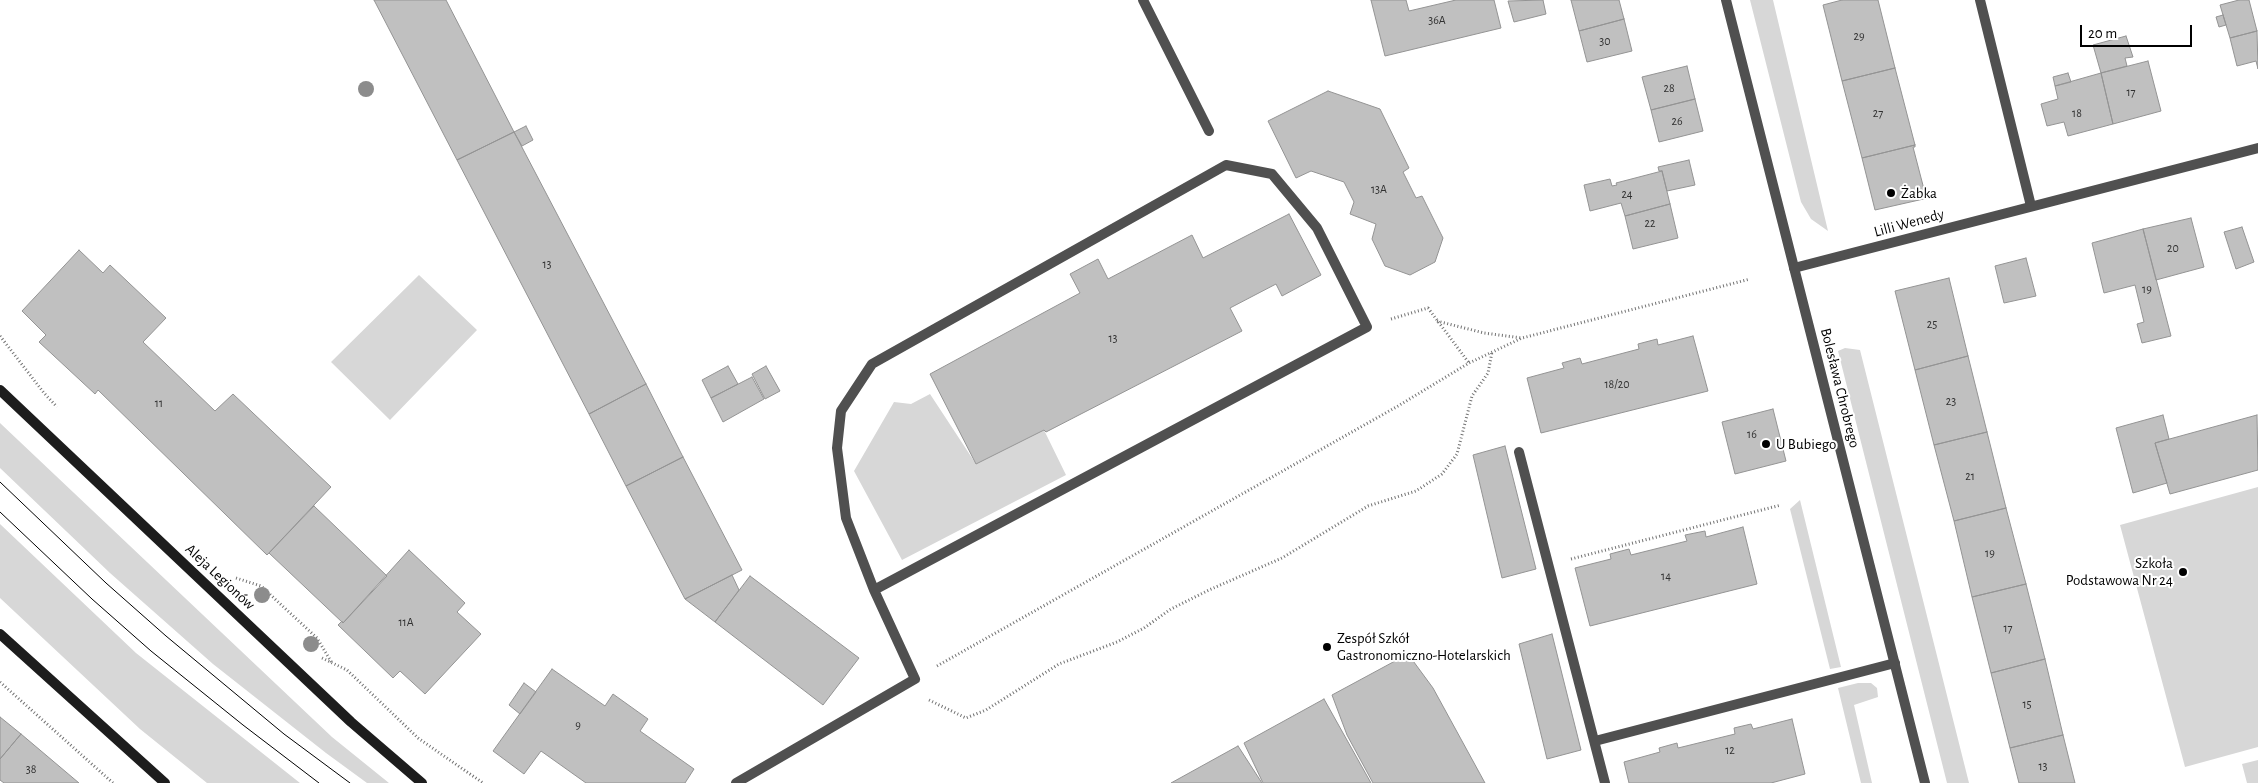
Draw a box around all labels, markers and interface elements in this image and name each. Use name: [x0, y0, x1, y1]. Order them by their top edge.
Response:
house number: 36A: [1428, 13, 1446, 27]
scale bar: [2083, 15, 2196, 47]
text: 20 m: [2088, 26, 2117, 41]
house number: 29: [1853, 29, 1865, 43]
house number: 30: [1599, 34, 1611, 48]
house number: 28: [1663, 81, 1675, 95]
house number: 17: [2126, 85, 2136, 99]
house number: 27: [1873, 106, 1883, 120]
house number: 18: [2072, 106, 2082, 120]
house number: 26: [1671, 114, 1683, 128]
house number: 13A: [1371, 182, 1387, 196]
place label: Żabka: [1901, 184, 1937, 202]
house number: 24: [1621, 187, 1633, 201]
marker: Żabka: [1885, 187, 1897, 199]
street label: Lilli Wenedy: [1872, 205, 1946, 241]
house number: 22: [1645, 216, 1655, 230]
house number: 20: [2167, 241, 2179, 255]
house number: 13: [542, 257, 552, 271]
house number: 19: [2142, 282, 2152, 296]
house number: 25: [1927, 317, 1937, 331]
street label: Bolesława Chrobrego: [1816, 326, 1864, 450]
house number: 13: [1108, 331, 1118, 345]
house number: 18/20: [1604, 377, 1630, 391]
house number: 23: [1946, 394, 1956, 408]
house number: 11: [155, 396, 163, 410]
house number: 16: [1747, 427, 1757, 441]
place label: U Bubiego: [1776, 435, 1836, 453]
marker: U Bubiego: [1760, 438, 1772, 450]
house number: 21: [1965, 469, 1975, 483]
street label: Aleja Legionów: [181, 540, 259, 614]
house number: 19: [1985, 546, 1995, 560]
place label: Szkoła Podstawowa Nr 24: [2066, 554, 2173, 589]
marker: Szkoła Podstawowa Nr 24: [2177, 566, 2189, 578]
house number: 14: [1661, 569, 1671, 583]
house number: 11A: [398, 615, 414, 629]
house number: 17: [2003, 621, 2013, 635]
place label: Zespół Szkół Gastronomiczno-Hotelarskich: [1337, 629, 1511, 664]
marker: Zespół Szkół Gastronomiczno-Hotelarskich: [1321, 641, 1333, 653]
house number: 15: [2022, 697, 2032, 711]
house number: 9: [575, 718, 581, 732]
house number: 12: [1725, 743, 1735, 757]
house number: 13: [2038, 759, 2048, 773]
house number: 38: [26, 762, 36, 776]

